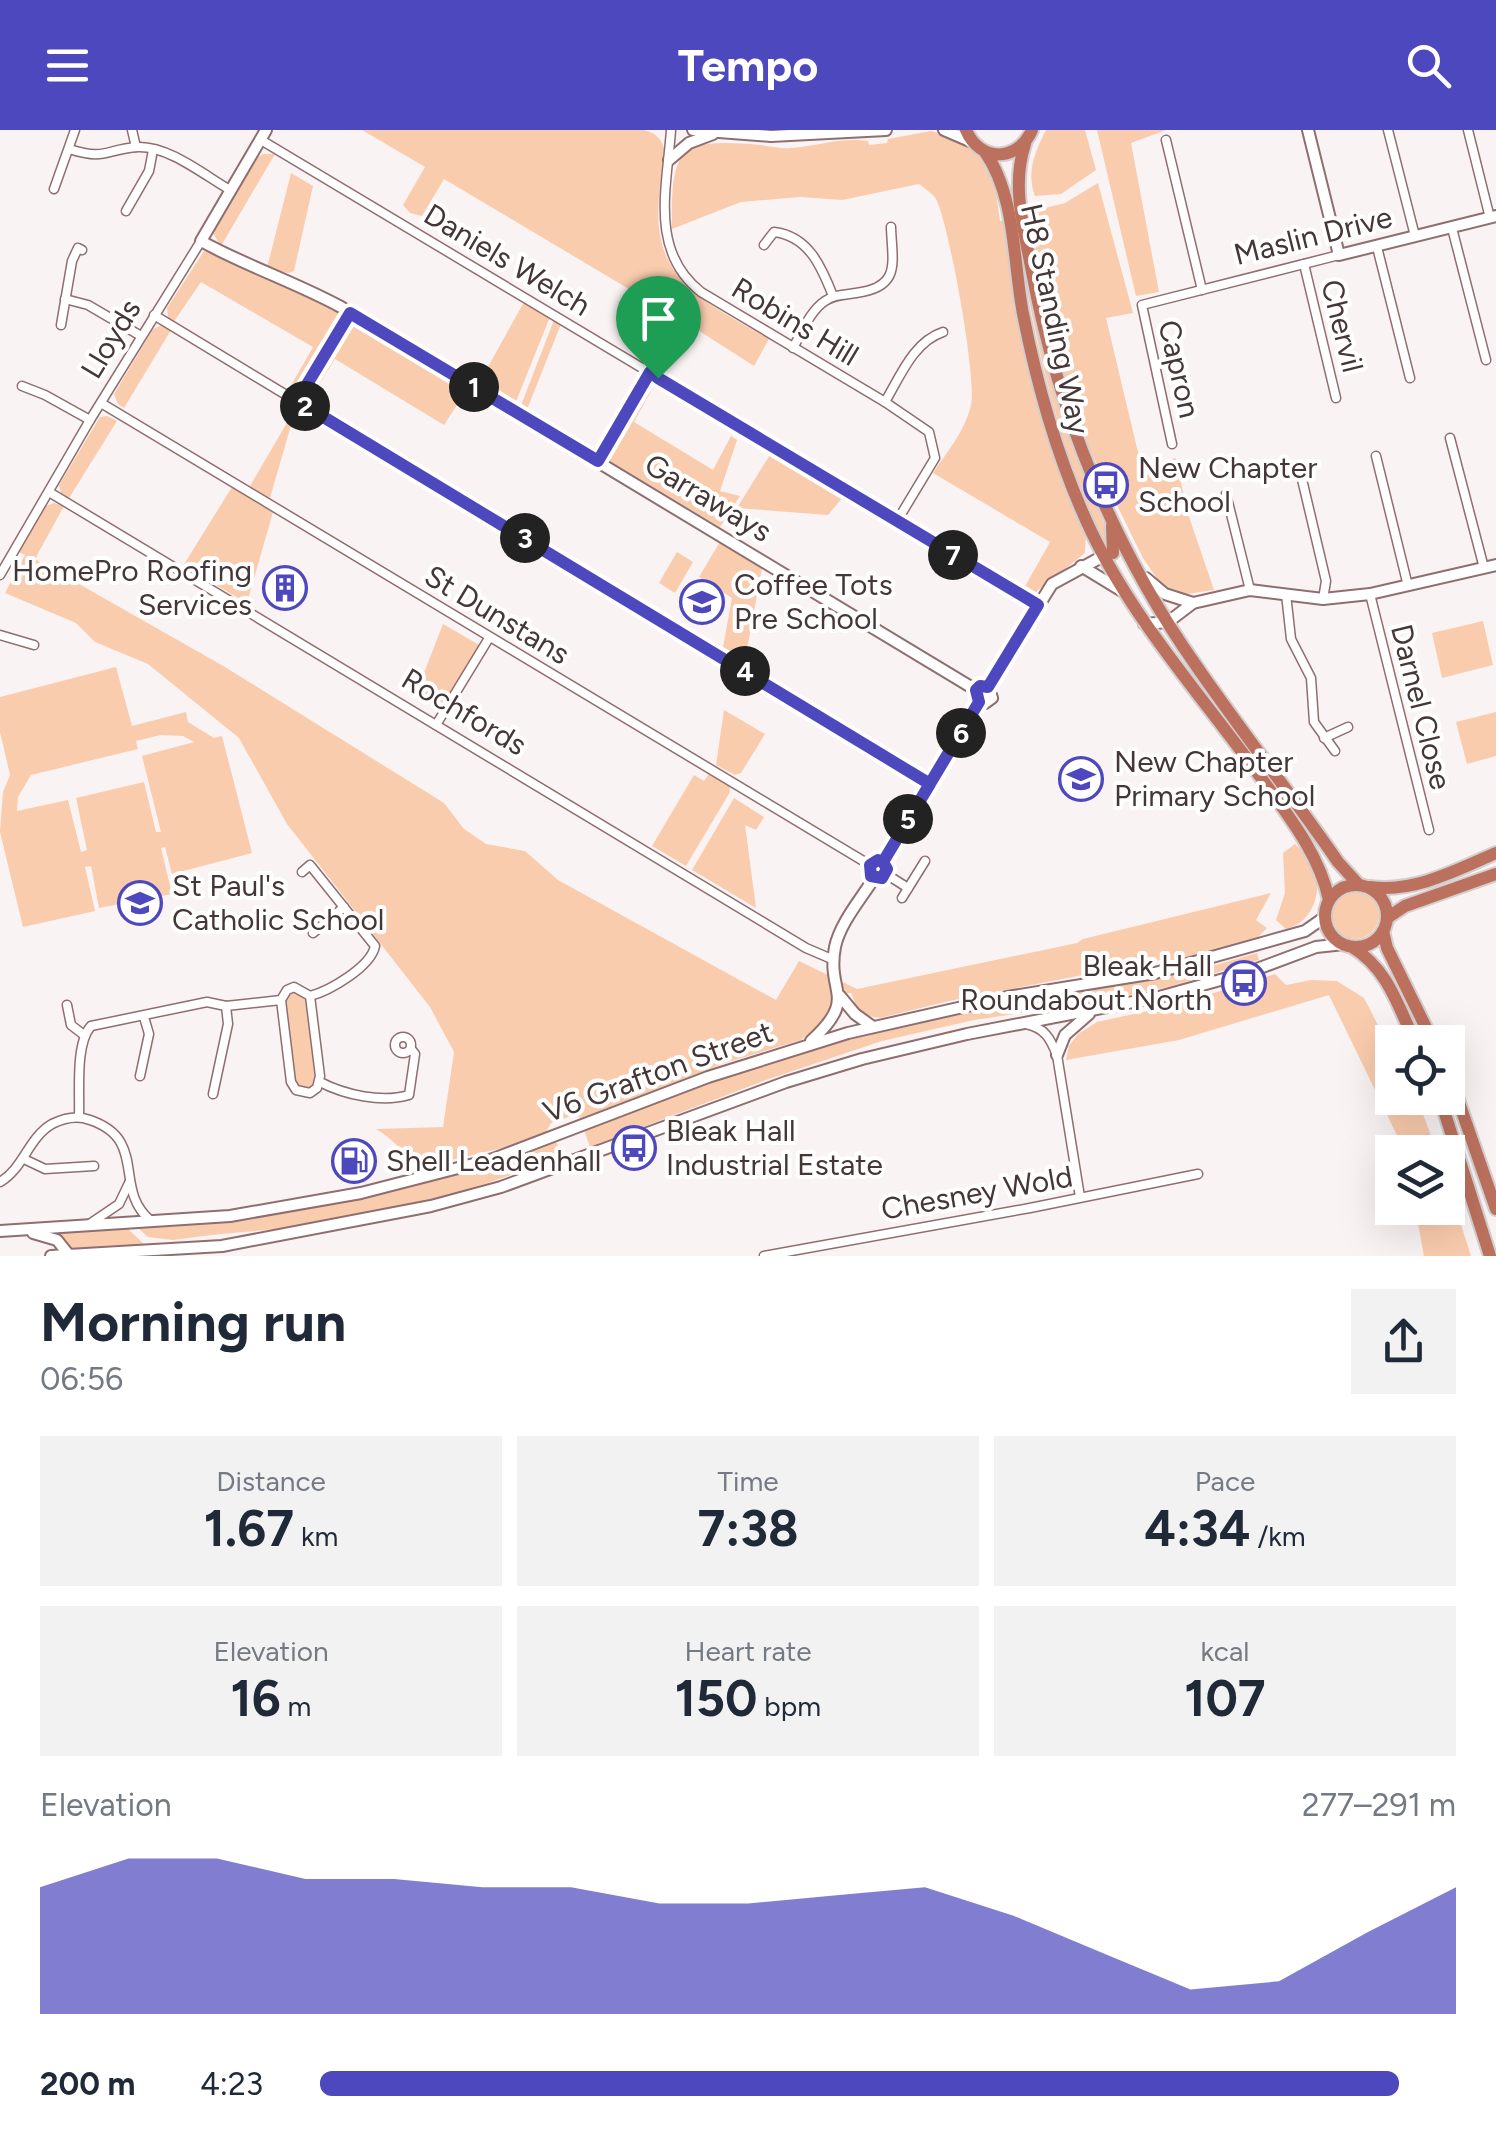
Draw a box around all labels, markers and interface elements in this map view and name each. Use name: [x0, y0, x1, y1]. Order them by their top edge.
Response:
icon: menu: [40, 38, 95, 93]
text: Tempo: [678, 38, 818, 92]
icon: search: [1401, 38, 1456, 93]
street label: Daniels Welch: [417, 195, 597, 324]
street label: Maslin Drive: [1230, 198, 1396, 273]
street label: H8 Standing Way: [1013, 200, 1098, 438]
street label: Robins Hill: [725, 269, 865, 374]
pin: [616, 276, 701, 379]
street label: Chervil: [1313, 276, 1372, 376]
icon: arrive: [631, 291, 686, 346]
street label: Lloyds: [73, 292, 149, 385]
street label: Capron: [1150, 317, 1209, 421]
pin: 1: [449, 362, 499, 412]
text: 1: [468, 370, 480, 404]
pin: 2: [280, 381, 330, 431]
text: 2: [297, 389, 313, 423]
street label: Garraways: [638, 445, 778, 550]
place label: New Chapter School: [1138, 449, 1317, 520]
bus stop icon: New Chapter School: [1083, 462, 1129, 508]
pin: 3: [500, 513, 550, 563]
text: 3: [517, 521, 533, 555]
pin: 7: [928, 530, 978, 580]
text: 7: [945, 538, 961, 572]
place label: HomePro Roofing Services: [12, 552, 252, 623]
street label: St Dunstans: [418, 557, 576, 672]
building icon: HomePro Roofing Services: [262, 565, 308, 611]
place label: Coffee Tots Pre School: [734, 566, 893, 637]
school or university icon: Coffee Tots Pre School: [679, 579, 725, 625]
street label: Darnel Close: [1383, 620, 1460, 793]
pin: 4: [720, 646, 770, 696]
text: 4: [736, 654, 754, 688]
street label: Rochfords: [395, 660, 533, 763]
pin: 6: [936, 708, 986, 758]
text: 6: [953, 716, 969, 750]
place label: New Chapter Primary School: [1114, 743, 1315, 814]
school or university icon: New Chapter Primary School: [1058, 756, 1104, 802]
pin: 5: [883, 794, 933, 844]
text: 5: [900, 802, 916, 836]
place label: St Paul's Catholic School: [172, 867, 384, 938]
school or university icon: St Paul's Catholic School: [117, 880, 163, 926]
place label: Bleak Hall Roundabout North: [960, 947, 1212, 1018]
bus stop icon: Bleak Hall Roundabout North: [1221, 960, 1267, 1006]
street label: V6 Grafton Street: [538, 1013, 778, 1130]
map controls: [1375, 1025, 1465, 1225]
button: locate: [1375, 1025, 1465, 1115]
place label: Bleak Hall Industrial Estate: [666, 1112, 883, 1183]
bus stop icon: Bleak Hall Industrial Estate: [611, 1125, 657, 1171]
button: layers: [1375, 1135, 1465, 1225]
fuel station icon: Shell Leadenhall: [331, 1138, 377, 1184]
place label: Shell Leadenhall: [386, 1142, 601, 1179]
street label: Chesney Wold: [878, 1157, 1076, 1228]
text: Morning run: [40, 1289, 346, 1355]
button: share: [1351, 1289, 1456, 1394]
text: 06:56: [40, 1360, 123, 1398]
text: Distance: [216, 1464, 326, 1498]
text: Time: [717, 1464, 779, 1498]
text: Pace: [1195, 1464, 1255, 1498]
text: 1.67: [204, 1498, 294, 1559]
text: 7:38: [697, 1498, 799, 1559]
text: 4:34: [1144, 1498, 1250, 1559]
text: km: [294, 1519, 338, 1553]
text: /km: [1250, 1519, 1306, 1553]
text: Elevation: [213, 1634, 329, 1668]
text: Heart rate: [684, 1634, 812, 1668]
text: kcal: [1201, 1634, 1249, 1668]
text: 16: [231, 1668, 281, 1729]
text: 150: [675, 1668, 757, 1729]
text: 107: [1184, 1668, 1266, 1729]
text: m: [281, 1689, 311, 1723]
text: bpm: [757, 1689, 821, 1723]
text: Elevation: [40, 1786, 172, 1824]
text: 277–291 m: [1302, 1786, 1456, 1824]
text: 200 m: [40, 2065, 136, 2103]
text: 4:23: [200, 2065, 263, 2103]

